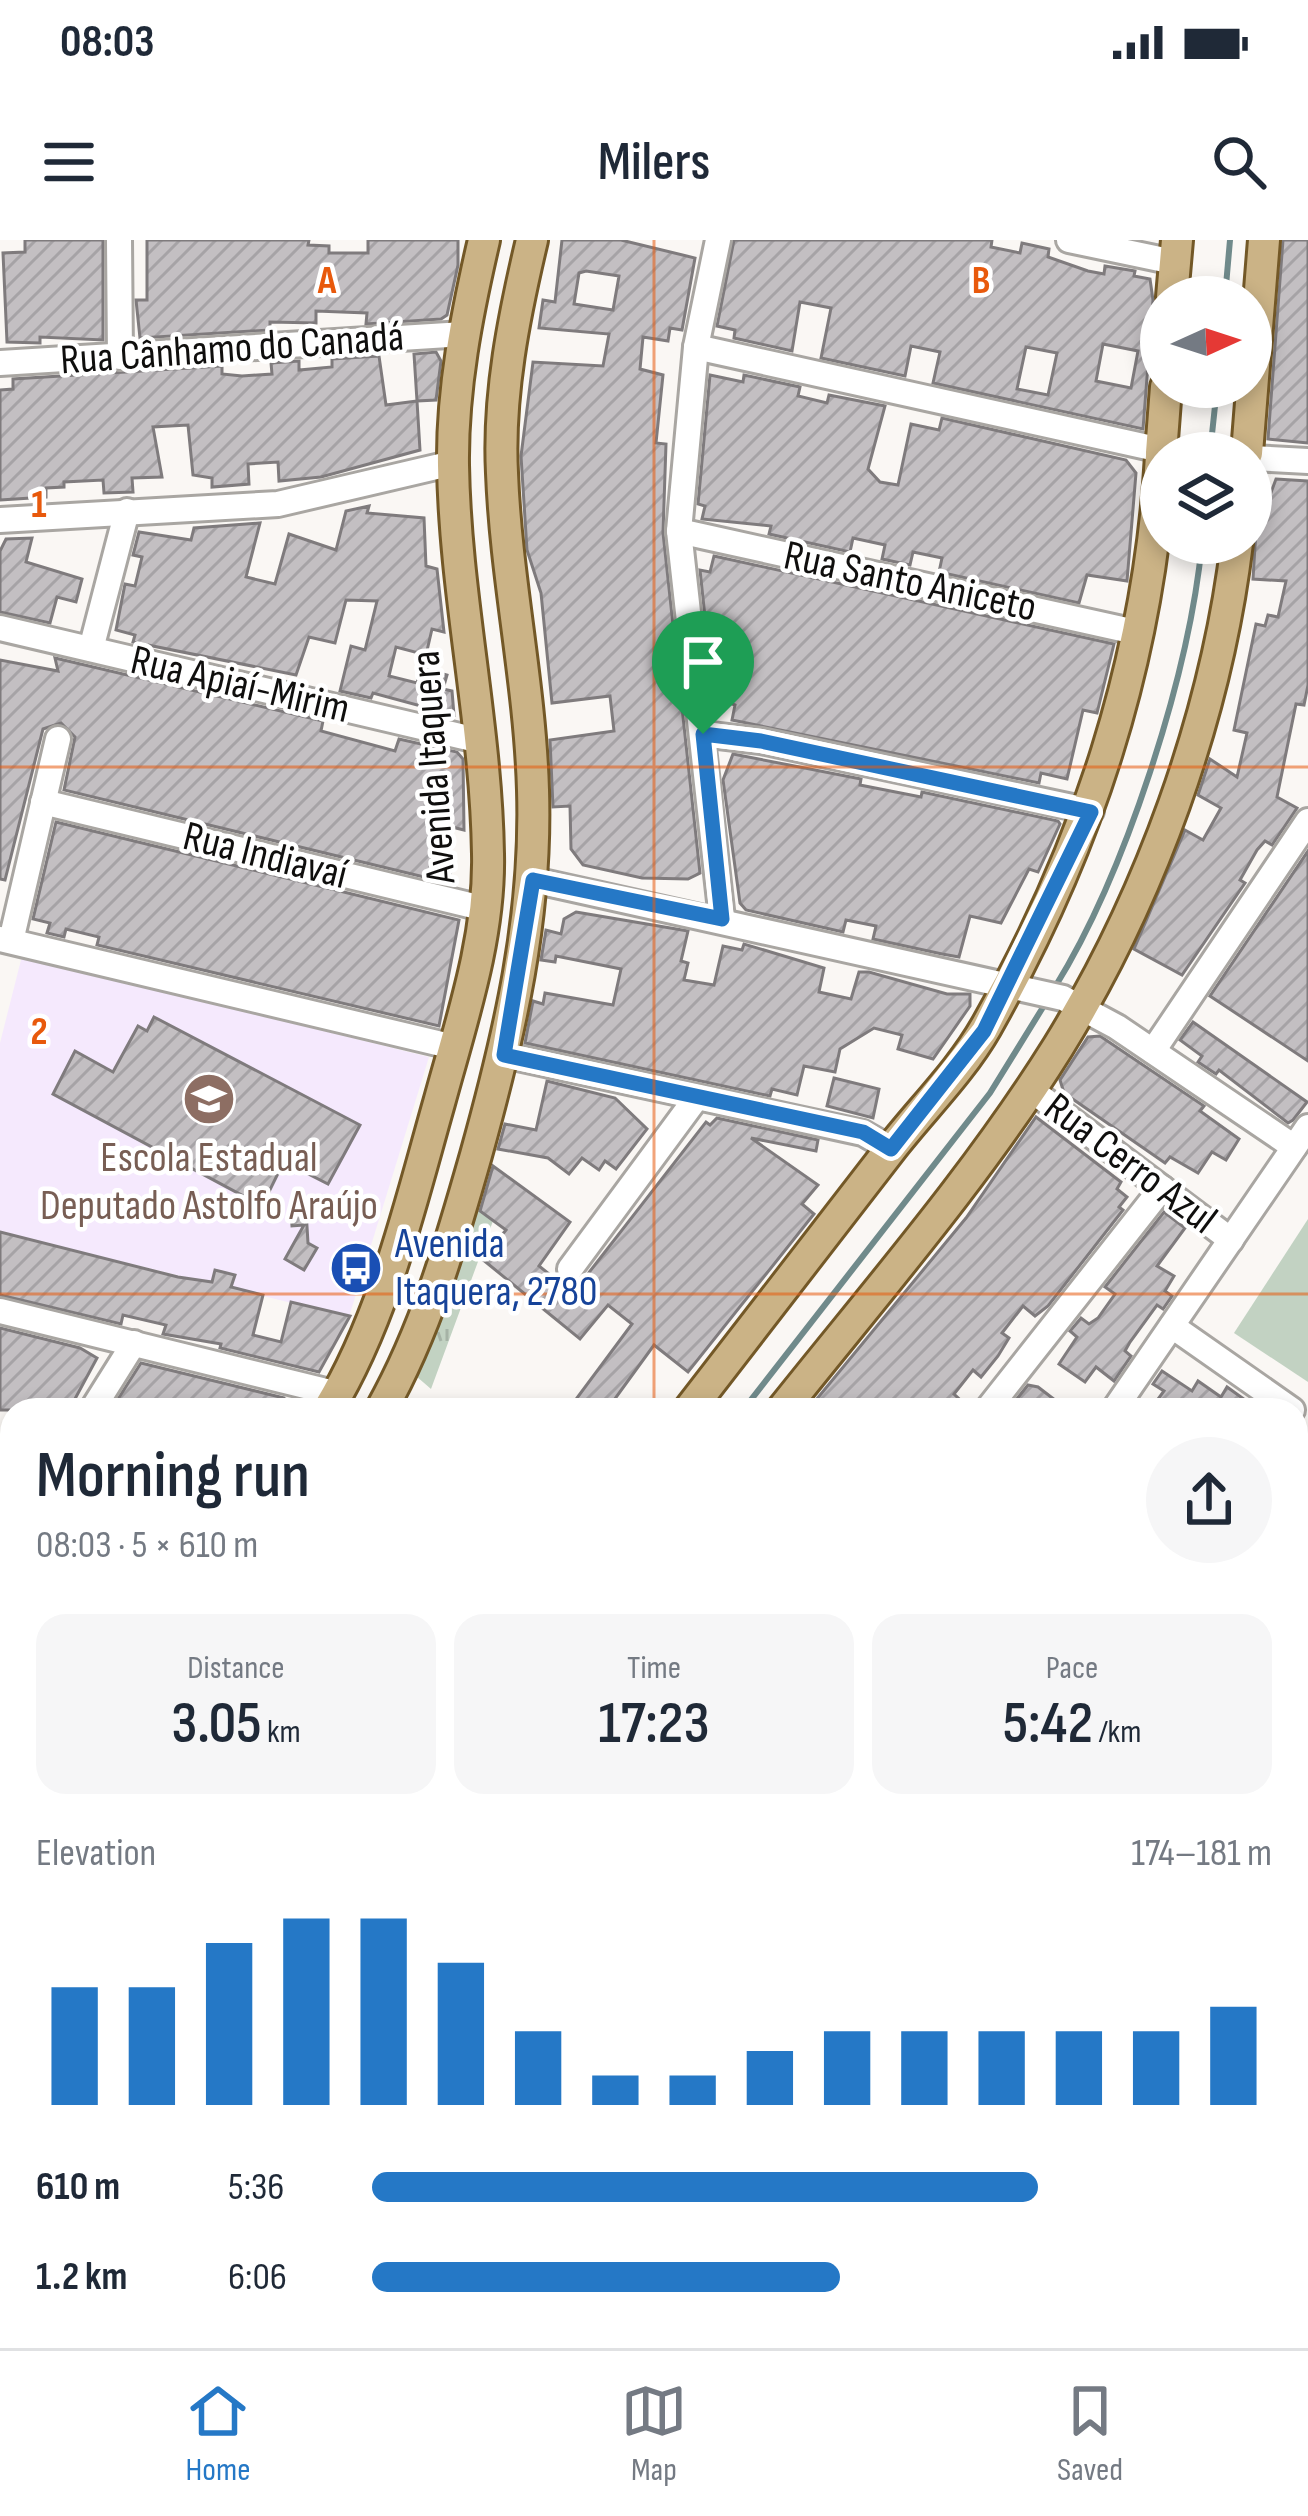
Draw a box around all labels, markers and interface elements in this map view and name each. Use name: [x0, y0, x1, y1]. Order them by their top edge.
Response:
text: 08:03: [60, 15, 154, 70]
icon: menu: [36, 129, 102, 195]
icon: search: [1206, 129, 1272, 195]
text: Milers: [598, 130, 710, 195]
text: A: [317, 258, 337, 305]
text: B: [972, 258, 990, 305]
north arrow: [1140, 276, 1272, 408]
map controls: [1140, 276, 1272, 564]
street label: Rua Cânhamo do Canadá: [59, 312, 405, 386]
button: layers: [1140, 432, 1272, 564]
text: 1: [31, 482, 47, 529]
street label: Rua Santo Aniceto: [779, 530, 1041, 634]
pin: [652, 611, 754, 734]
icon: arrive: [670, 629, 736, 695]
street label: Rua Apiaí-Mirim: [126, 635, 354, 735]
street label: Avenida Itaquera: [400, 649, 468, 886]
street label: Rua Indiavaí: [178, 811, 352, 901]
text: 2: [30, 1009, 48, 1056]
school or university icon: Escola Estadual Deputado Astolfo Araújo: [181, 1071, 237, 1127]
street label: Rua Cerro Azul: [1034, 1083, 1226, 1245]
place label: Escola Estadual Deputado Astolfo Araújo: [40, 1133, 378, 1232]
place label: Avenida Itaquera, 2780: [394, 1219, 598, 1318]
bus stop icon: Avenida Itaquera, 2780: [328, 1240, 384, 1296]
text: Morning run: [36, 1437, 310, 1516]
button: share: [1146, 1437, 1272, 1563]
text: 08:03 · 5 × 610 m: [36, 1522, 258, 1569]
text: Distance: [187, 1648, 285, 1688]
text: Time: [627, 1648, 681, 1688]
text: Pace: [1046, 1648, 1098, 1688]
text: 3.05: [171, 1688, 262, 1760]
text: 17:23: [598, 1688, 710, 1760]
text: 5:42: [1003, 1688, 1093, 1760]
text: km: [262, 1712, 301, 1752]
text: /km: [1093, 1712, 1141, 1752]
text: Elevation: [36, 1830, 156, 1877]
text: 174–181 m: [1131, 1830, 1272, 1877]
text: 610 m: [36, 2164, 120, 2211]
text: 5:36: [228, 2164, 284, 2211]
text: 1.2 km: [36, 2254, 127, 2301]
text: 6:06: [228, 2254, 287, 2301]
tab: Home: [185, 2378, 251, 2490]
tab: Map: [621, 2378, 687, 2490]
tab: Saved: [1057, 2378, 1123, 2490]

